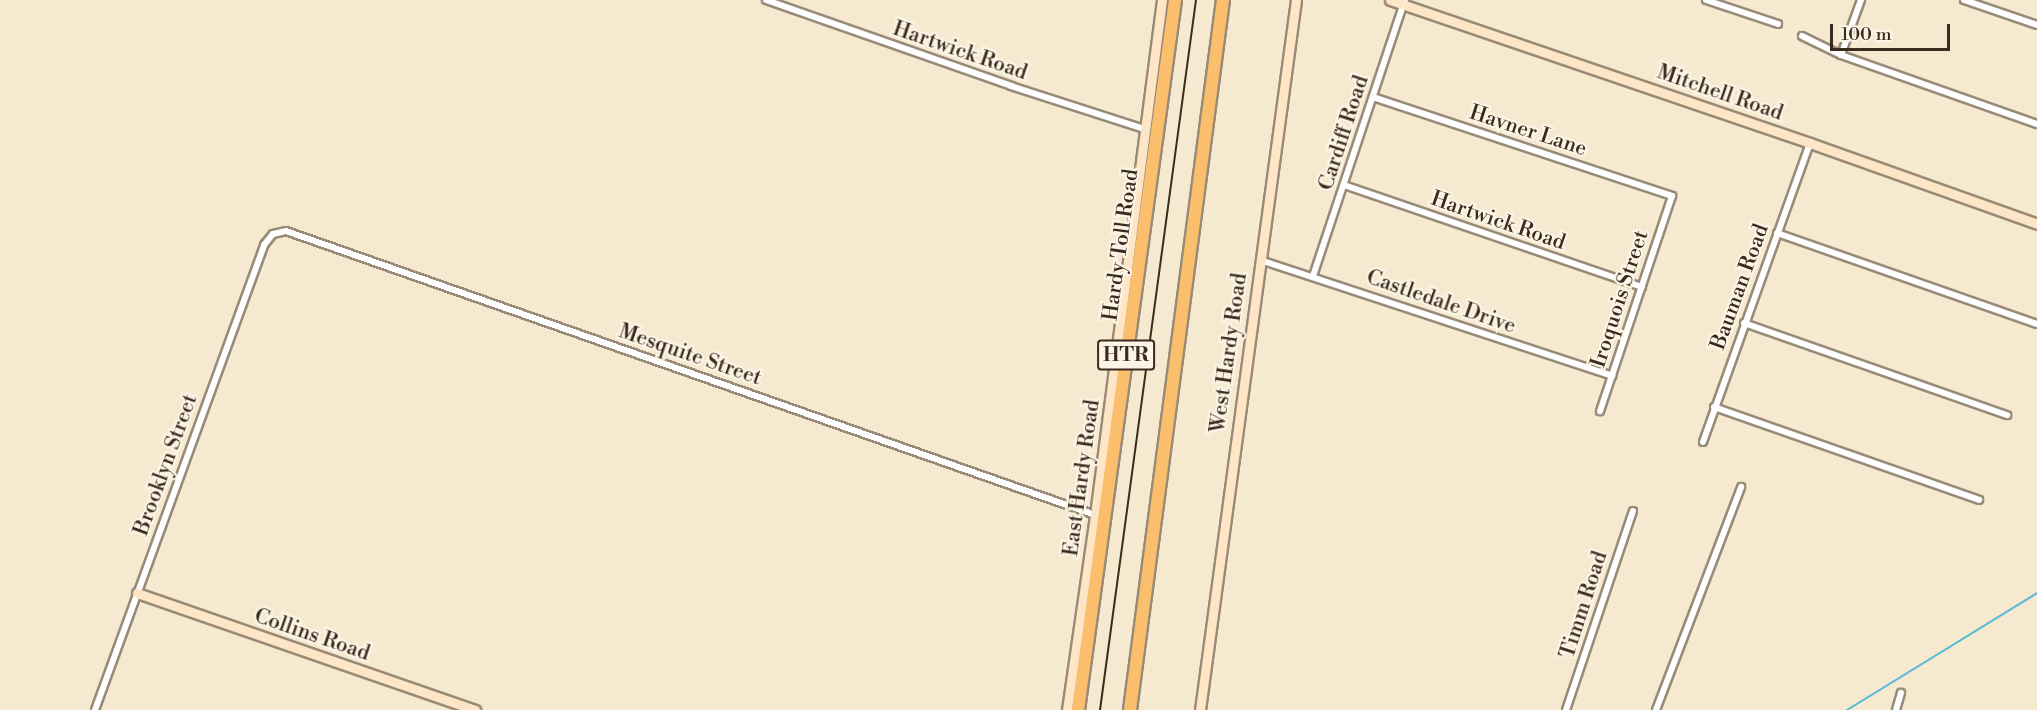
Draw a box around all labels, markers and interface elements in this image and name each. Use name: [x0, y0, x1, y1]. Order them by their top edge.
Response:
scale bar: [1833, 12, 1953, 50]
street label: Hartwick Road: [889, 16, 1031, 86]
text: 100 m: [1841, 23, 1892, 46]
street label: Mitchell Road: [1654, 60, 1786, 126]
street label: Cardiff Road: [1314, 72, 1374, 194]
street label: Havner Lane: [1466, 100, 1590, 162]
street label: Hardy Toll Road: [1098, 167, 1144, 323]
street label: Hartwick Road: [1427, 186, 1569, 256]
street label: Bauman Road: [1706, 221, 1774, 353]
street label: Iroquois Street: [1586, 227, 1654, 371]
street label: Castledale Drive: [1363, 265, 1519, 339]
street label: West Hardy Road: [1205, 271, 1253, 435]
street label: Mesquite Street: [615, 319, 765, 391]
road number: HTR: [1096, 338, 1156, 372]
street label: Brooklyn Street: [129, 391, 203, 539]
street label: East Hardy Road: [1059, 398, 1105, 558]
street label: Timm Road: [1555, 548, 1613, 662]
street label: Collins Road: [251, 603, 373, 667]

